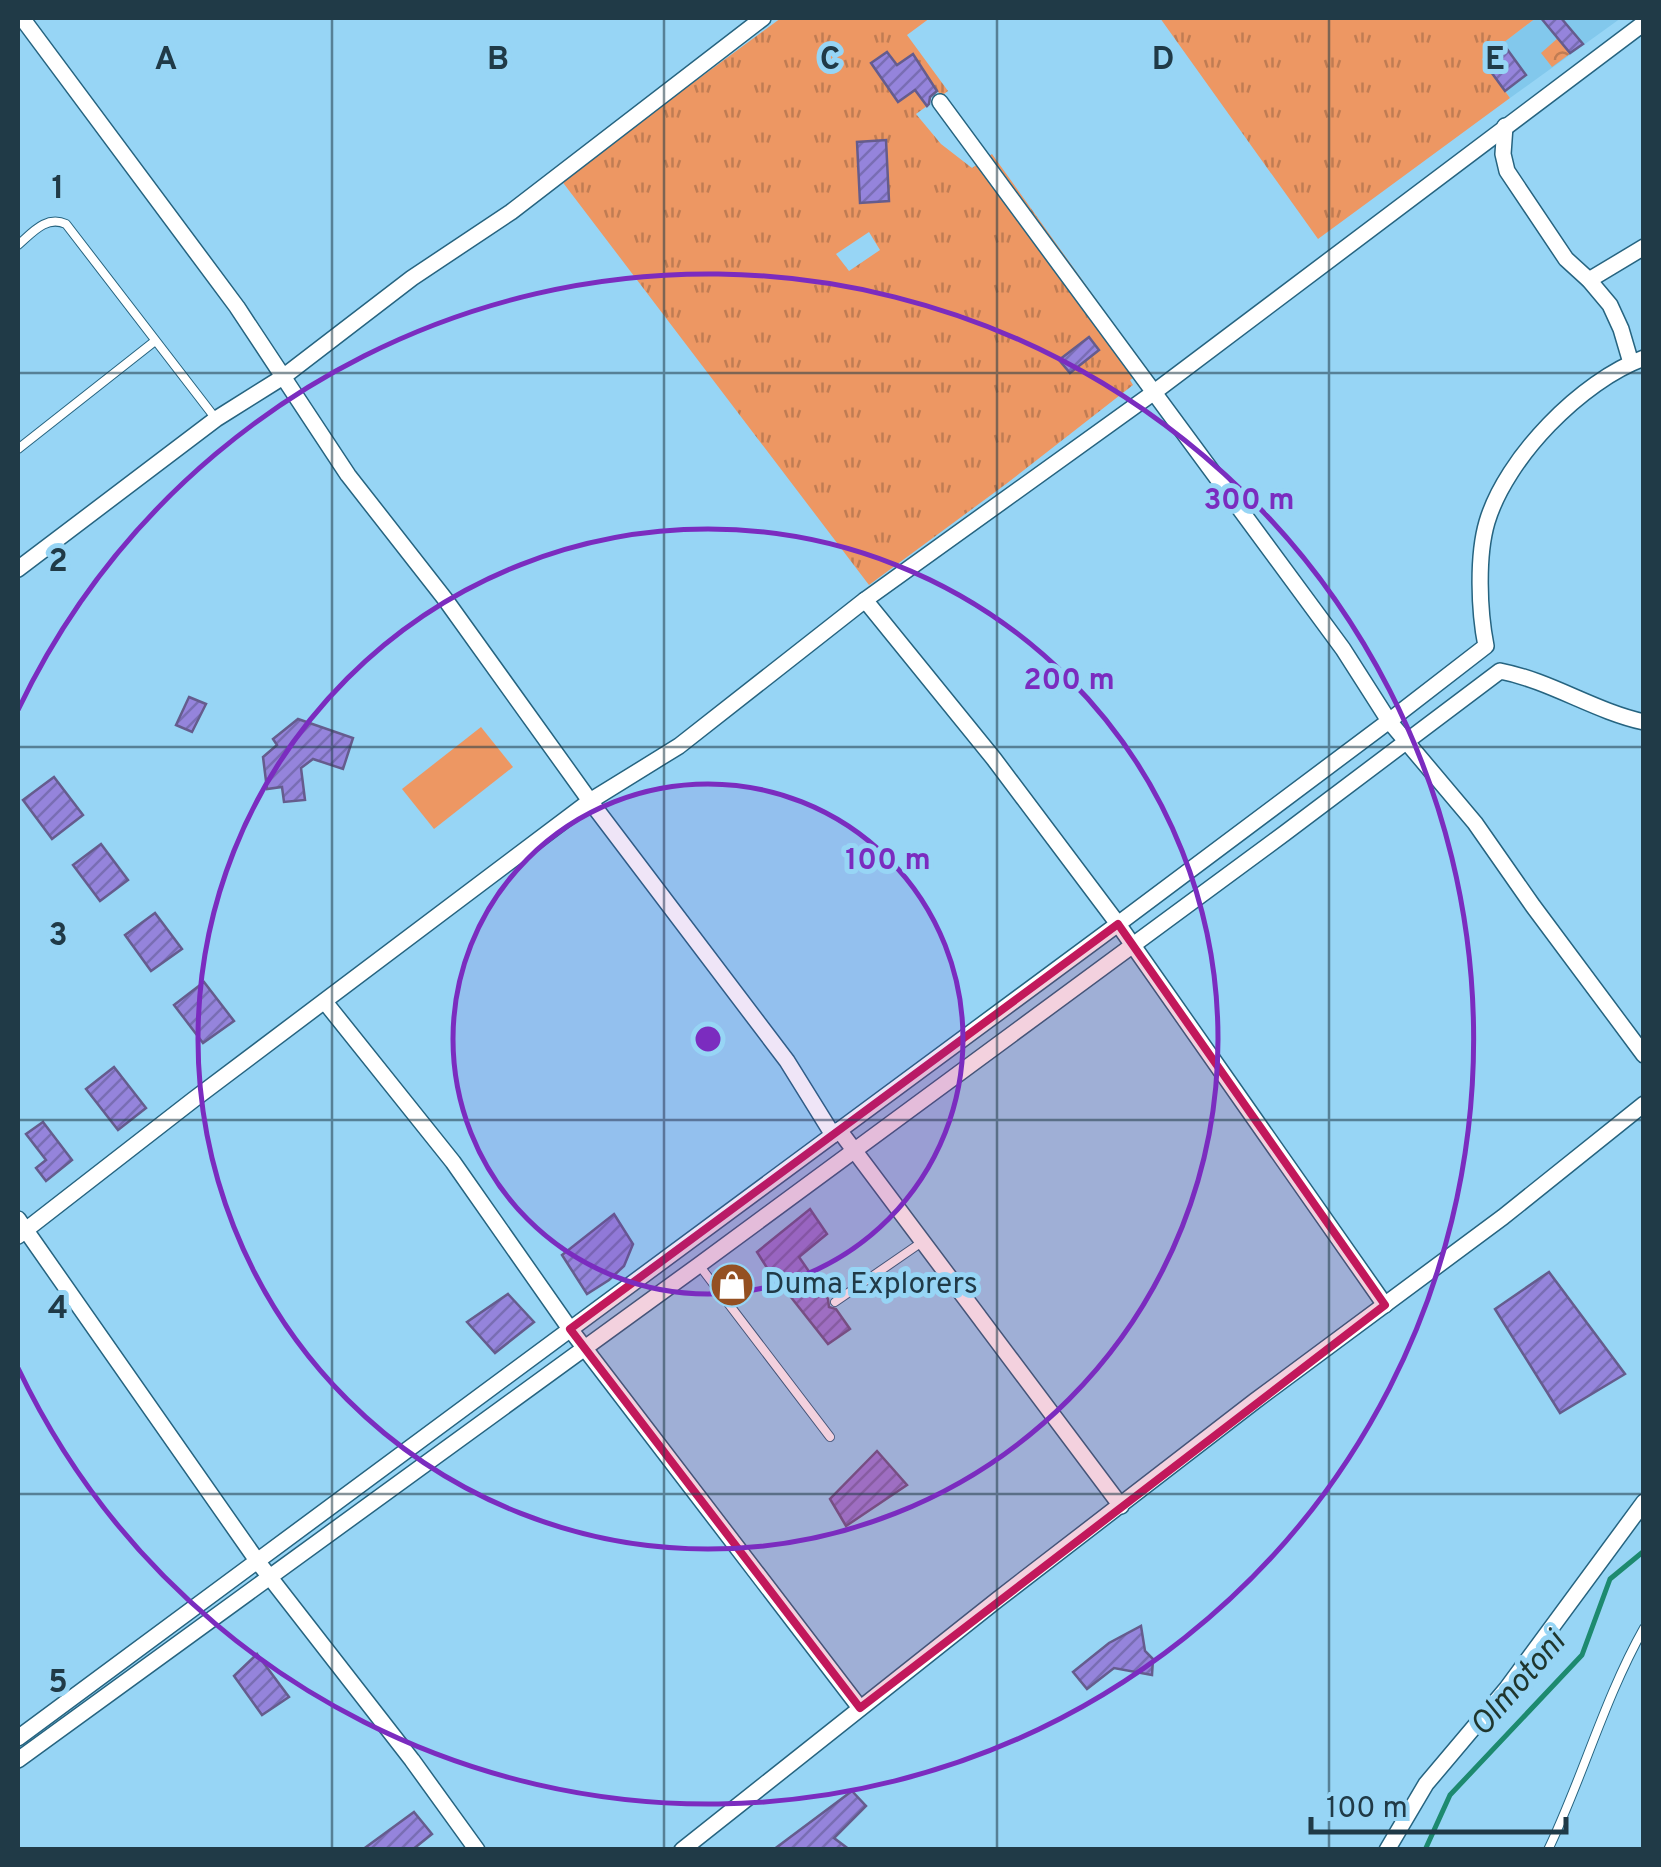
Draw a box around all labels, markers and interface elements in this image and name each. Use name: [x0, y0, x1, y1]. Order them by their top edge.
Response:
text: A: [155, 41, 177, 81]
text: B: [487, 41, 509, 81]
text: C: [820, 41, 840, 81]
text: D: [1152, 41, 1174, 81]
text: E: [1485, 41, 1505, 81]
text: 1: [52, 170, 64, 210]
text: 300 m: [1204, 483, 1294, 520]
text: 2: [48, 543, 68, 583]
text: 200 m: [1023, 663, 1115, 700]
text: 100 m: [845, 843, 931, 880]
text: 3: [48, 917, 68, 957]
centre of rings: [690, 1021, 726, 1057]
shop icon: Duma Explorers: [709, 1262, 755, 1308]
place label: Duma Explorers: [764, 1267, 978, 1304]
text: 4: [48, 1290, 68, 1330]
water label: Olmotoni: [1463, 1623, 1577, 1746]
text: 5: [48, 1664, 68, 1704]
scale bar: [1311, 1772, 1566, 1834]
text: 100 m: [1326, 1791, 1408, 1828]

